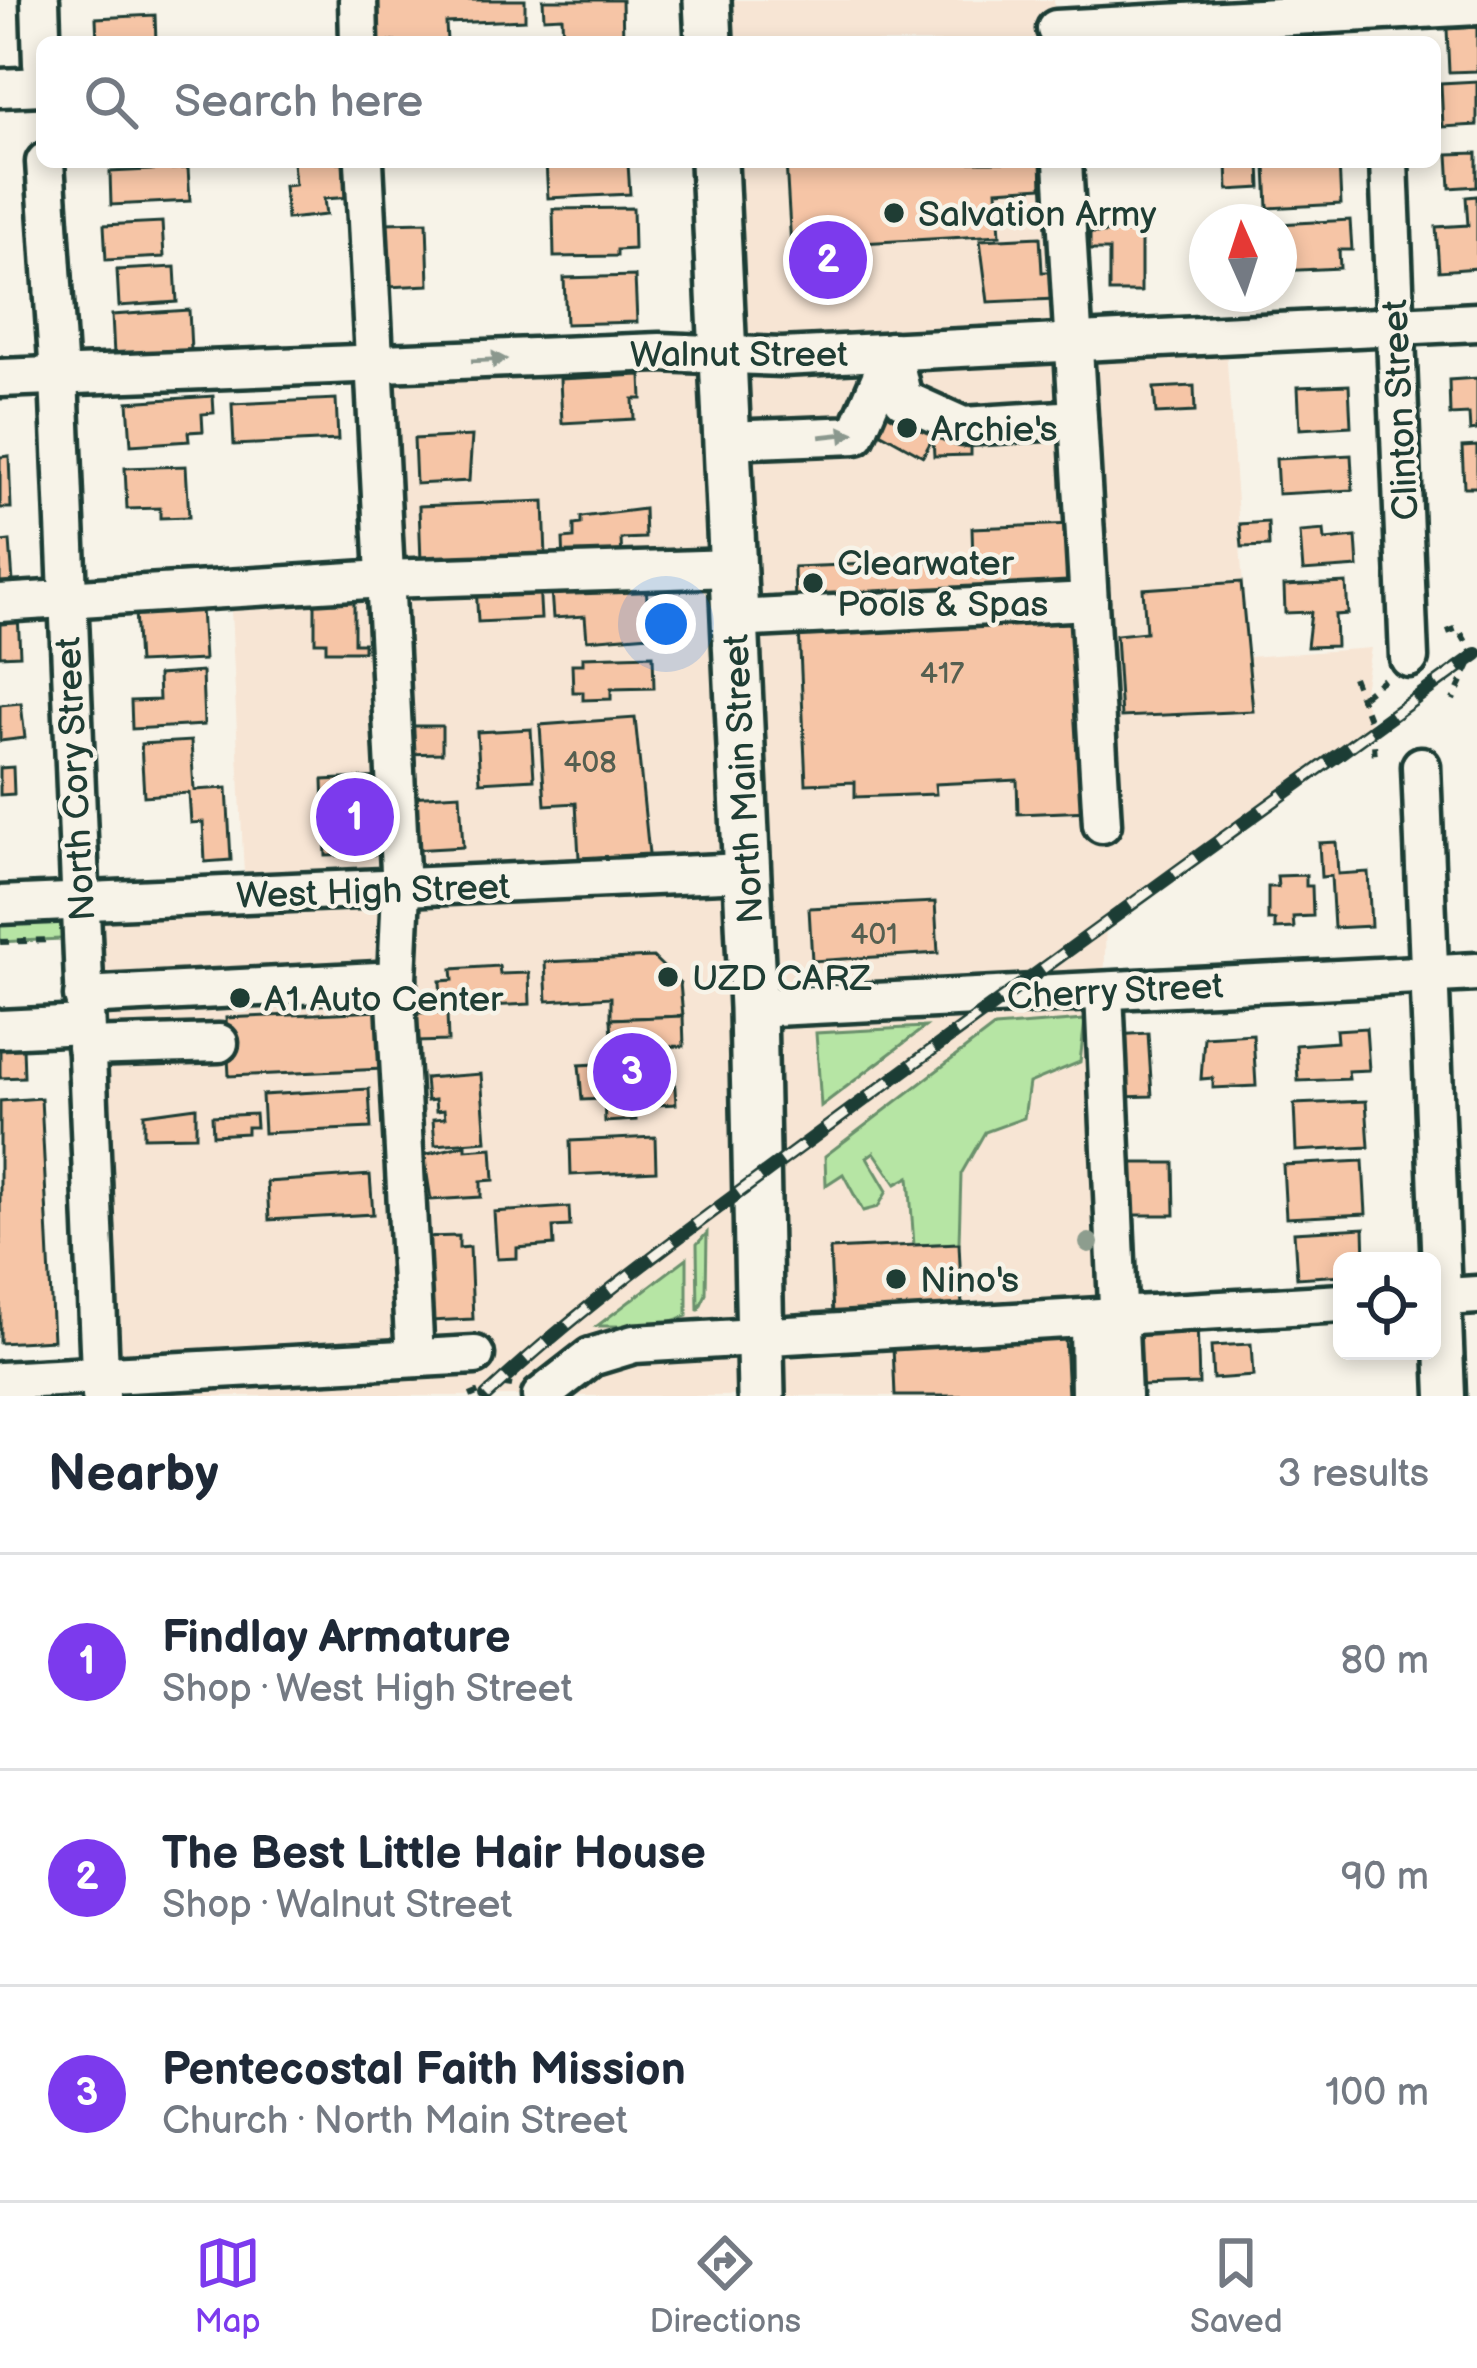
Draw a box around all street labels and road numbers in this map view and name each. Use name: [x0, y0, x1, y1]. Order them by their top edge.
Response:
street label: Clinton Street: [1374, 298, 1429, 521]
street label: Walnut Street: [630, 334, 848, 377]
street label: North Main Street: [715, 633, 774, 925]
street label: North Cory Street: [48, 636, 105, 922]
street label: West High Street: [235, 866, 511, 919]
street label: Cherry Street: [1006, 965, 1224, 1020]

